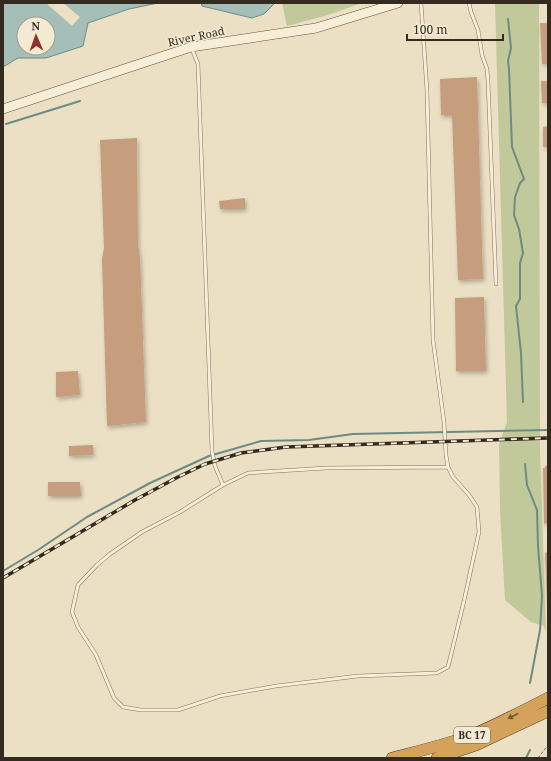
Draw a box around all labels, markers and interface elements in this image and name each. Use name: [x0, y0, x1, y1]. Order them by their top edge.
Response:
north arrow: [16, 16, 56, 56]
scale bar: [407, 16, 503, 42]
text: N: [31, 18, 41, 33]
text: 100 m: [413, 21, 448, 38]
street label: River Road: [166, 23, 226, 49]
one-way arrow: [508, 713, 519, 719]
road number: BC 17: [454, 727, 490, 743]

